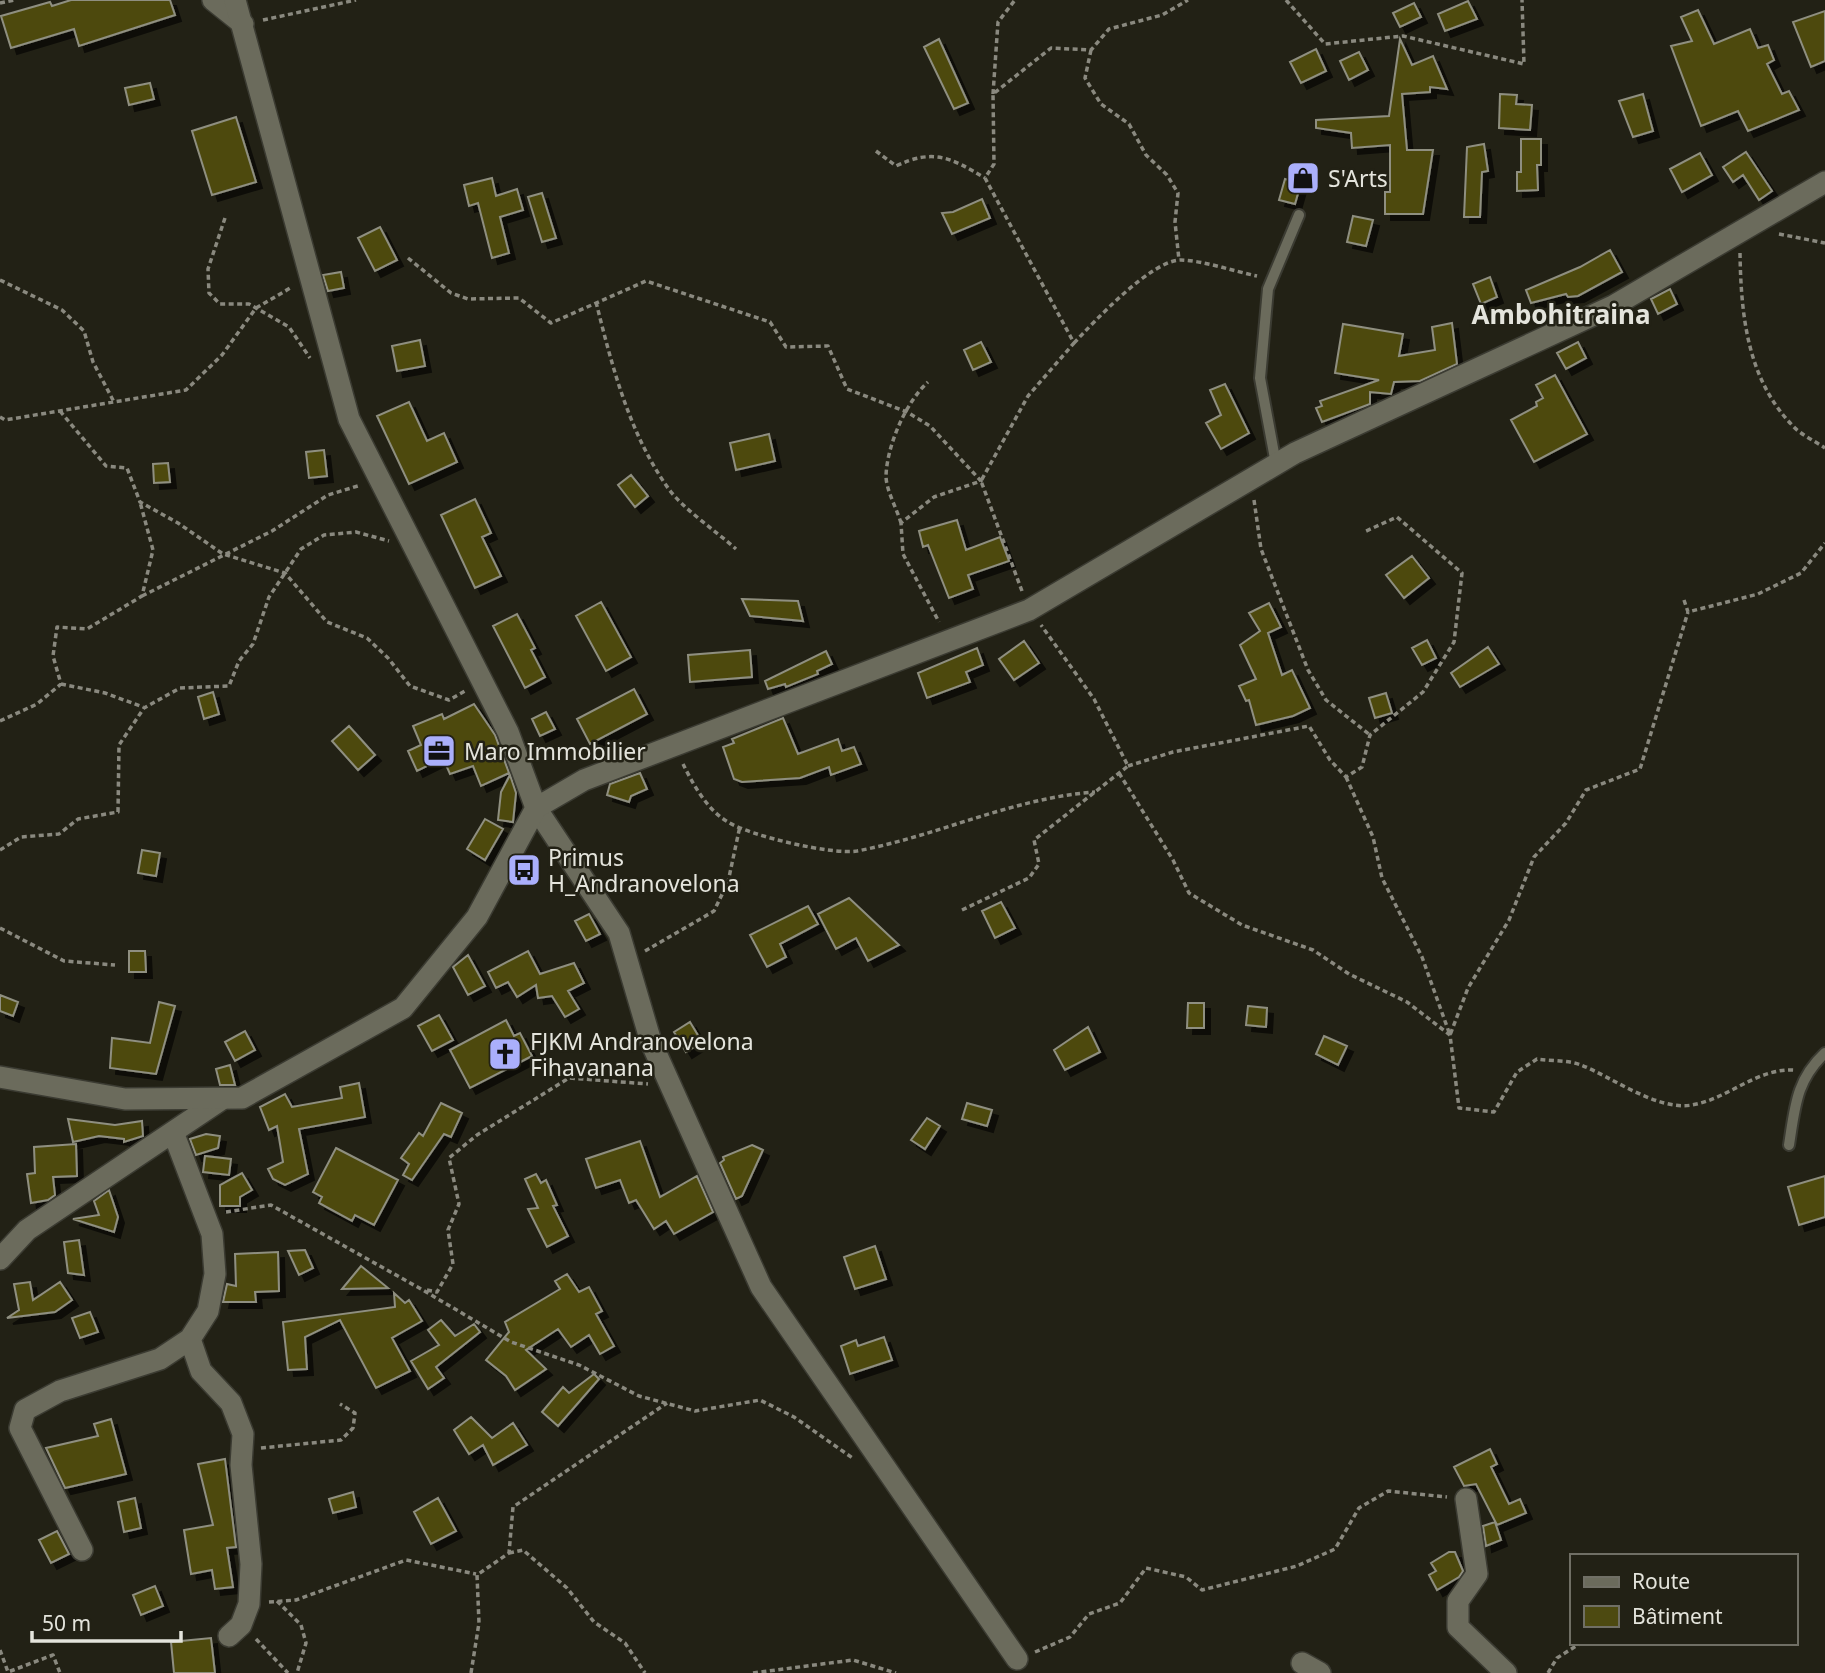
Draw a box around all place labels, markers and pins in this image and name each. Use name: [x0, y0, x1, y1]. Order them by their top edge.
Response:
shop icon: S'Arts: [1284, 159, 1322, 197]
place label: S'Arts: [1328, 162, 1388, 194]
office icon: Maro Immobilier: [420, 732, 458, 770]
place label: Maro Immobilier: [464, 735, 646, 767]
place label: Primus H_Andranovelona: [548, 841, 740, 899]
bus stop icon: Primus H_Andranovelona: [505, 851, 543, 889]
place label: FJKM Andranovelona Fihavanana: [530, 1025, 754, 1083]
church icon: FJKM Andranovelona Fihavanana: [486, 1035, 524, 1073]

